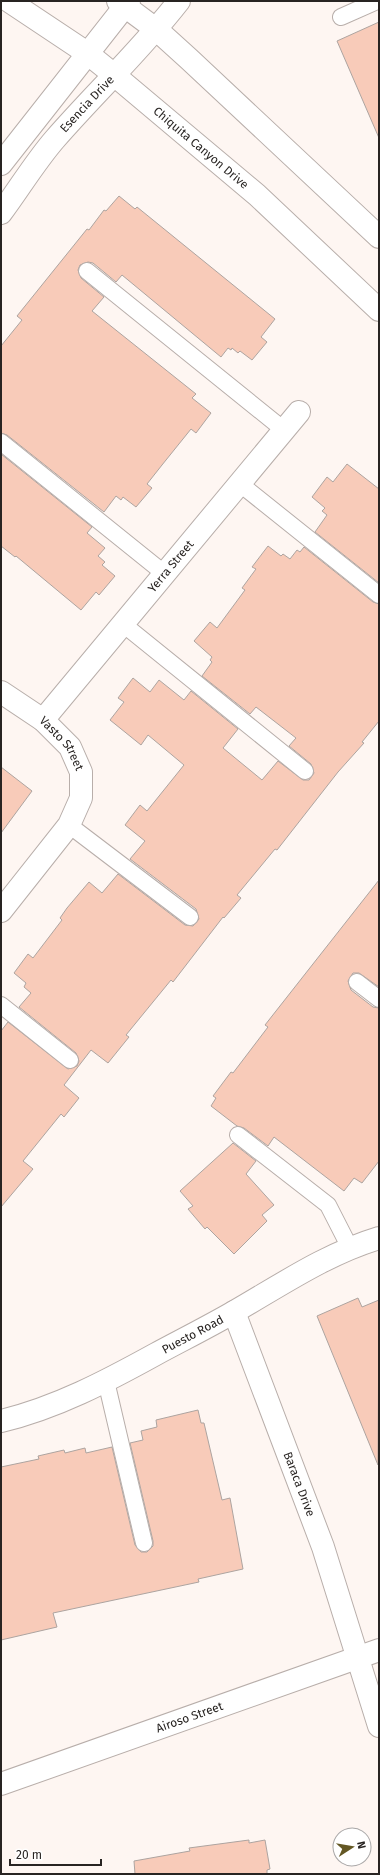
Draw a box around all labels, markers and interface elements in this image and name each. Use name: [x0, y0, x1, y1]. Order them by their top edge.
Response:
street label: Esencia Drive: [57, 73, 117, 135]
street label: Chiquita Canyon Drive: [150, 104, 251, 192]
street label: Yerra Street: [145, 537, 197, 595]
street label: Vasto Street: [37, 714, 87, 773]
street label: Puesto Road: [160, 1312, 226, 1357]
street label: Baraca Drive: [281, 1450, 318, 1518]
street label: Airoso Street: [154, 1699, 225, 1735]
north arrow: [332, 1827, 372, 1867]
text: N: [354, 1840, 368, 1850]
scale bar: [10, 1841, 101, 1867]
text: 20 m: [16, 1848, 42, 1862]

